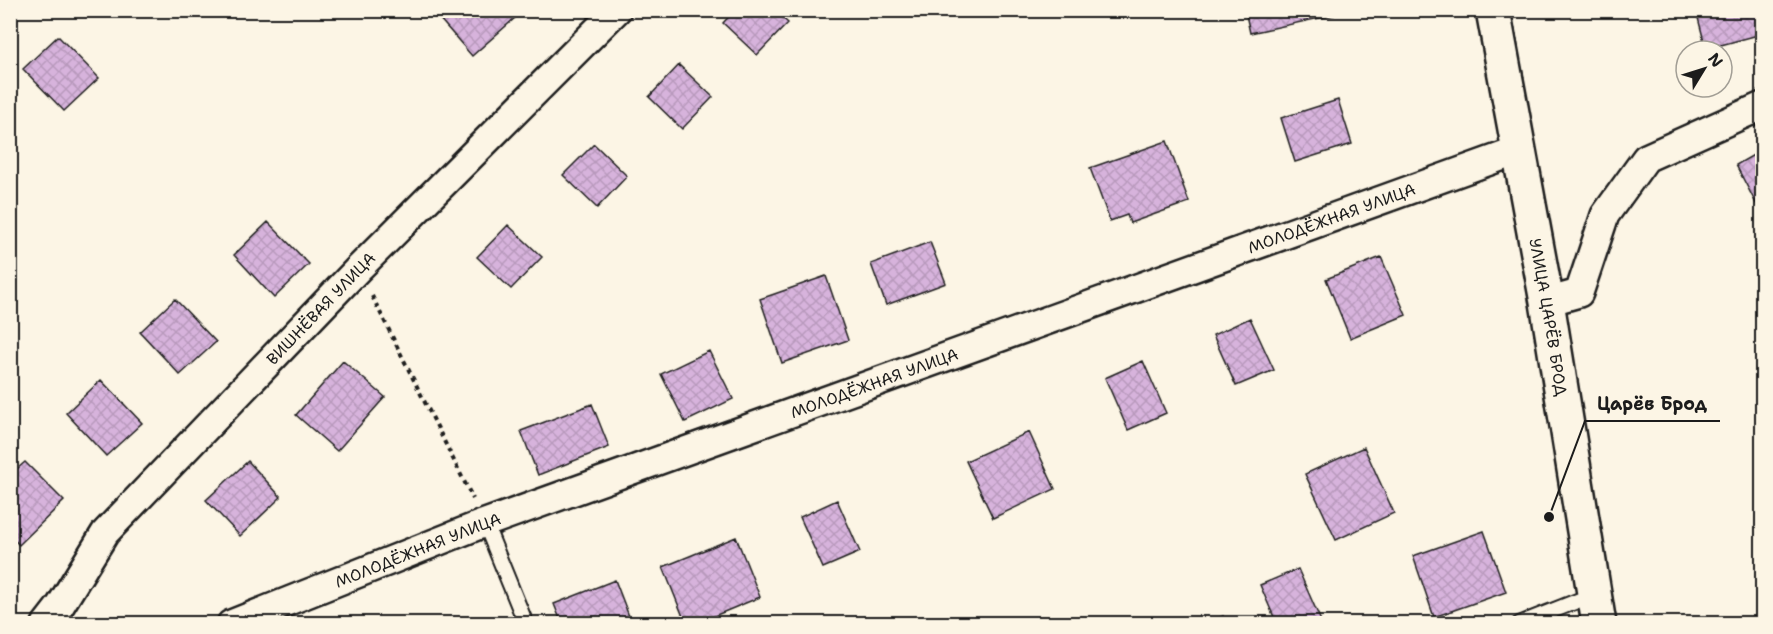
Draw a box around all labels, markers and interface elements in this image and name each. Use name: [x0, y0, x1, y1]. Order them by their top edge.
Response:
north arrow: [1674, 39, 1734, 99]
text: N: [1703, 49, 1728, 72]
street label: МОЛОДЁЖНАЯ УЛИЦА: [1245, 178, 1418, 258]
street label: УЛИЦА ЦАРЁВ БРОД: [1525, 236, 1572, 397]
street label: ВИШНЁВАЯ УЛИЦА: [262, 247, 380, 369]
street label: МОЛОДЁЖНАЯ УЛИЦА: [787, 343, 961, 423]
callout: Царёв Брод: [1585, 385, 1720, 421]
text: Царёв Брод: [1597, 392, 1708, 416]
street label: МОЛОДЁЖНАЯ УЛИЦА: [332, 508, 504, 592]

